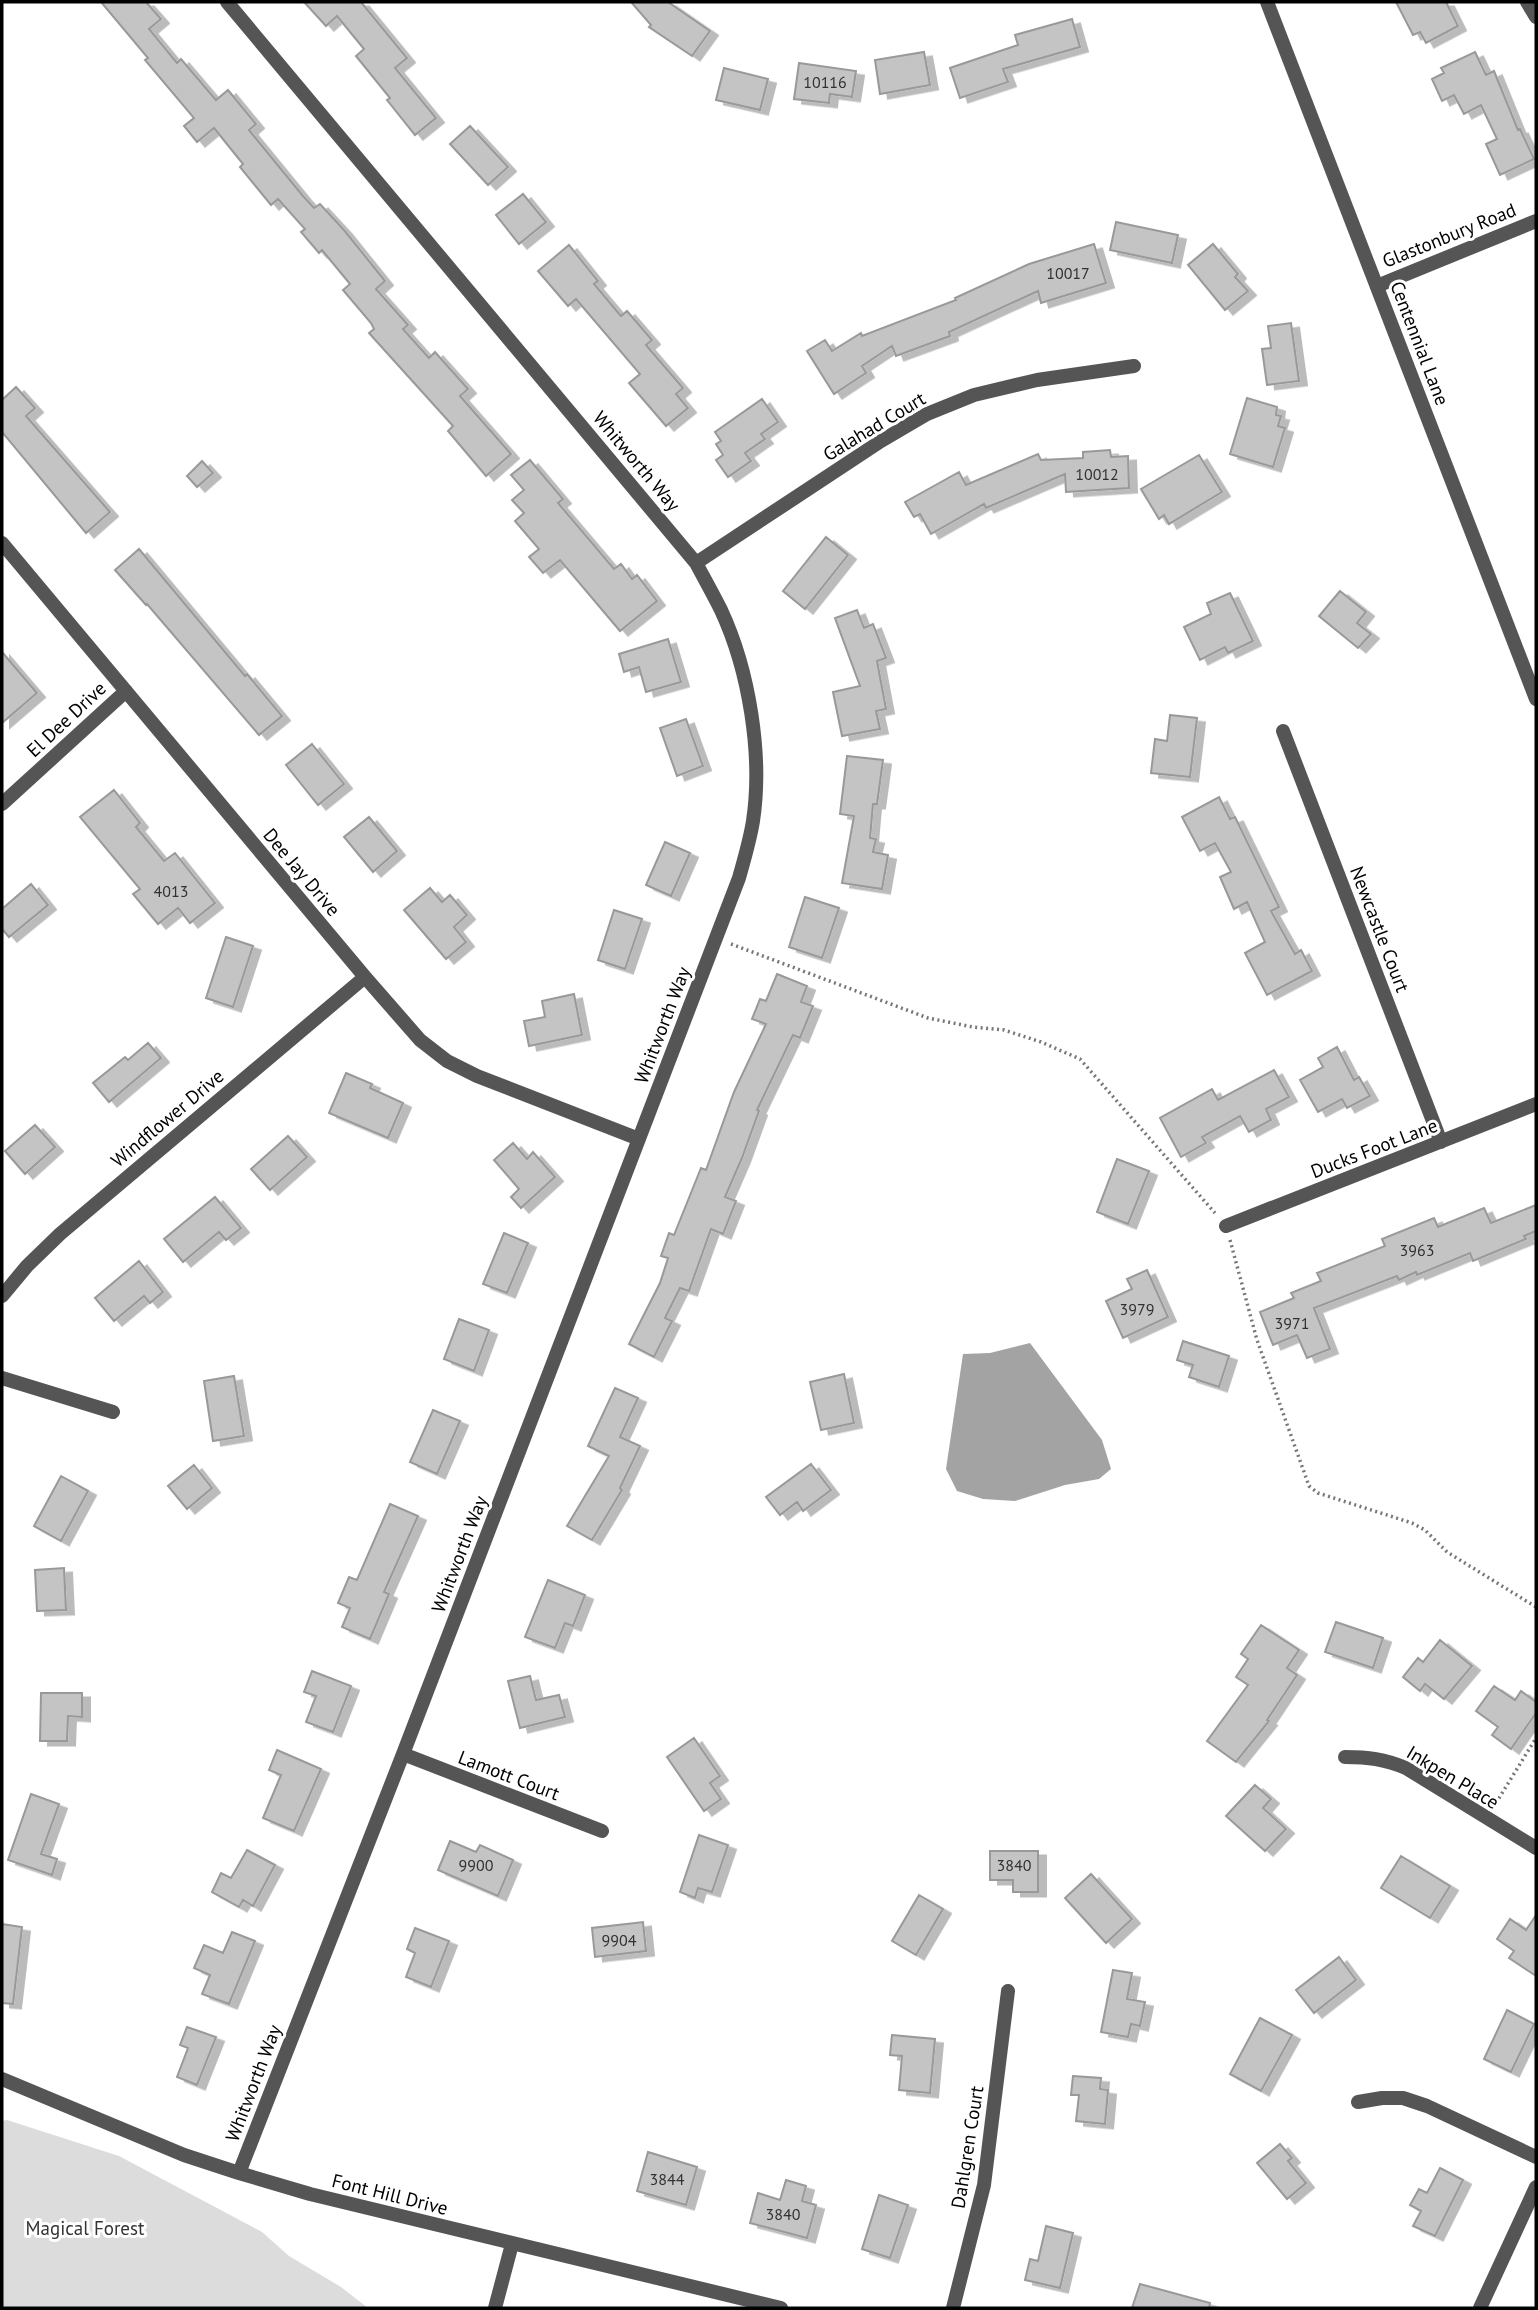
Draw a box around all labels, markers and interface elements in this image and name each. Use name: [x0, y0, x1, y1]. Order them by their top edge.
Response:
house number: 10116: [803, 72, 847, 92]
street label: Glastonbury Road: [1379, 197, 1519, 273]
house number: 10017: [1046, 263, 1090, 283]
street label: Centennial Lane: [1385, 278, 1455, 408]
street label: Galahad Court: [818, 386, 930, 466]
street label: Whitworth Way: [588, 406, 686, 516]
house number: 10012: [1075, 464, 1119, 484]
street label: El Dee Drive: [21, 676, 111, 762]
street label: Dee Jay Drive: [258, 823, 346, 921]
street label: Newcastle Court: [1345, 863, 1415, 996]
house number: 4013: [154, 881, 188, 901]
street label: Whitworth Way: [629, 963, 695, 1087]
street label: Windflower Drive: [106, 1064, 228, 1172]
street label: Ducks Foot Lane: [1307, 1113, 1441, 1183]
house number: 3963: [1400, 1240, 1434, 1260]
house number: 3979: [1120, 1299, 1154, 1319]
house number: 3971: [1275, 1313, 1309, 1333]
street label: Whitworth Way: [426, 1492, 492, 1616]
street label: Inkpen Place: [1402, 1740, 1504, 1814]
street label: Lamott Court: [455, 1745, 564, 1805]
house number: 9900: [459, 1855, 494, 1875]
house number: 3840: [997, 1855, 1032, 1875]
house number: 9904: [602, 1930, 637, 1950]
street label: Whitworth Way: [220, 2021, 286, 2145]
street label: Dahlgren Court: [945, 2084, 989, 2210]
street label: Font Hill Drive: [330, 2168, 450, 2220]
house number: 3844: [650, 2169, 685, 2189]
house number: 3840: [766, 2204, 801, 2224]
park label: Magical Forest: [26, 2216, 145, 2240]

